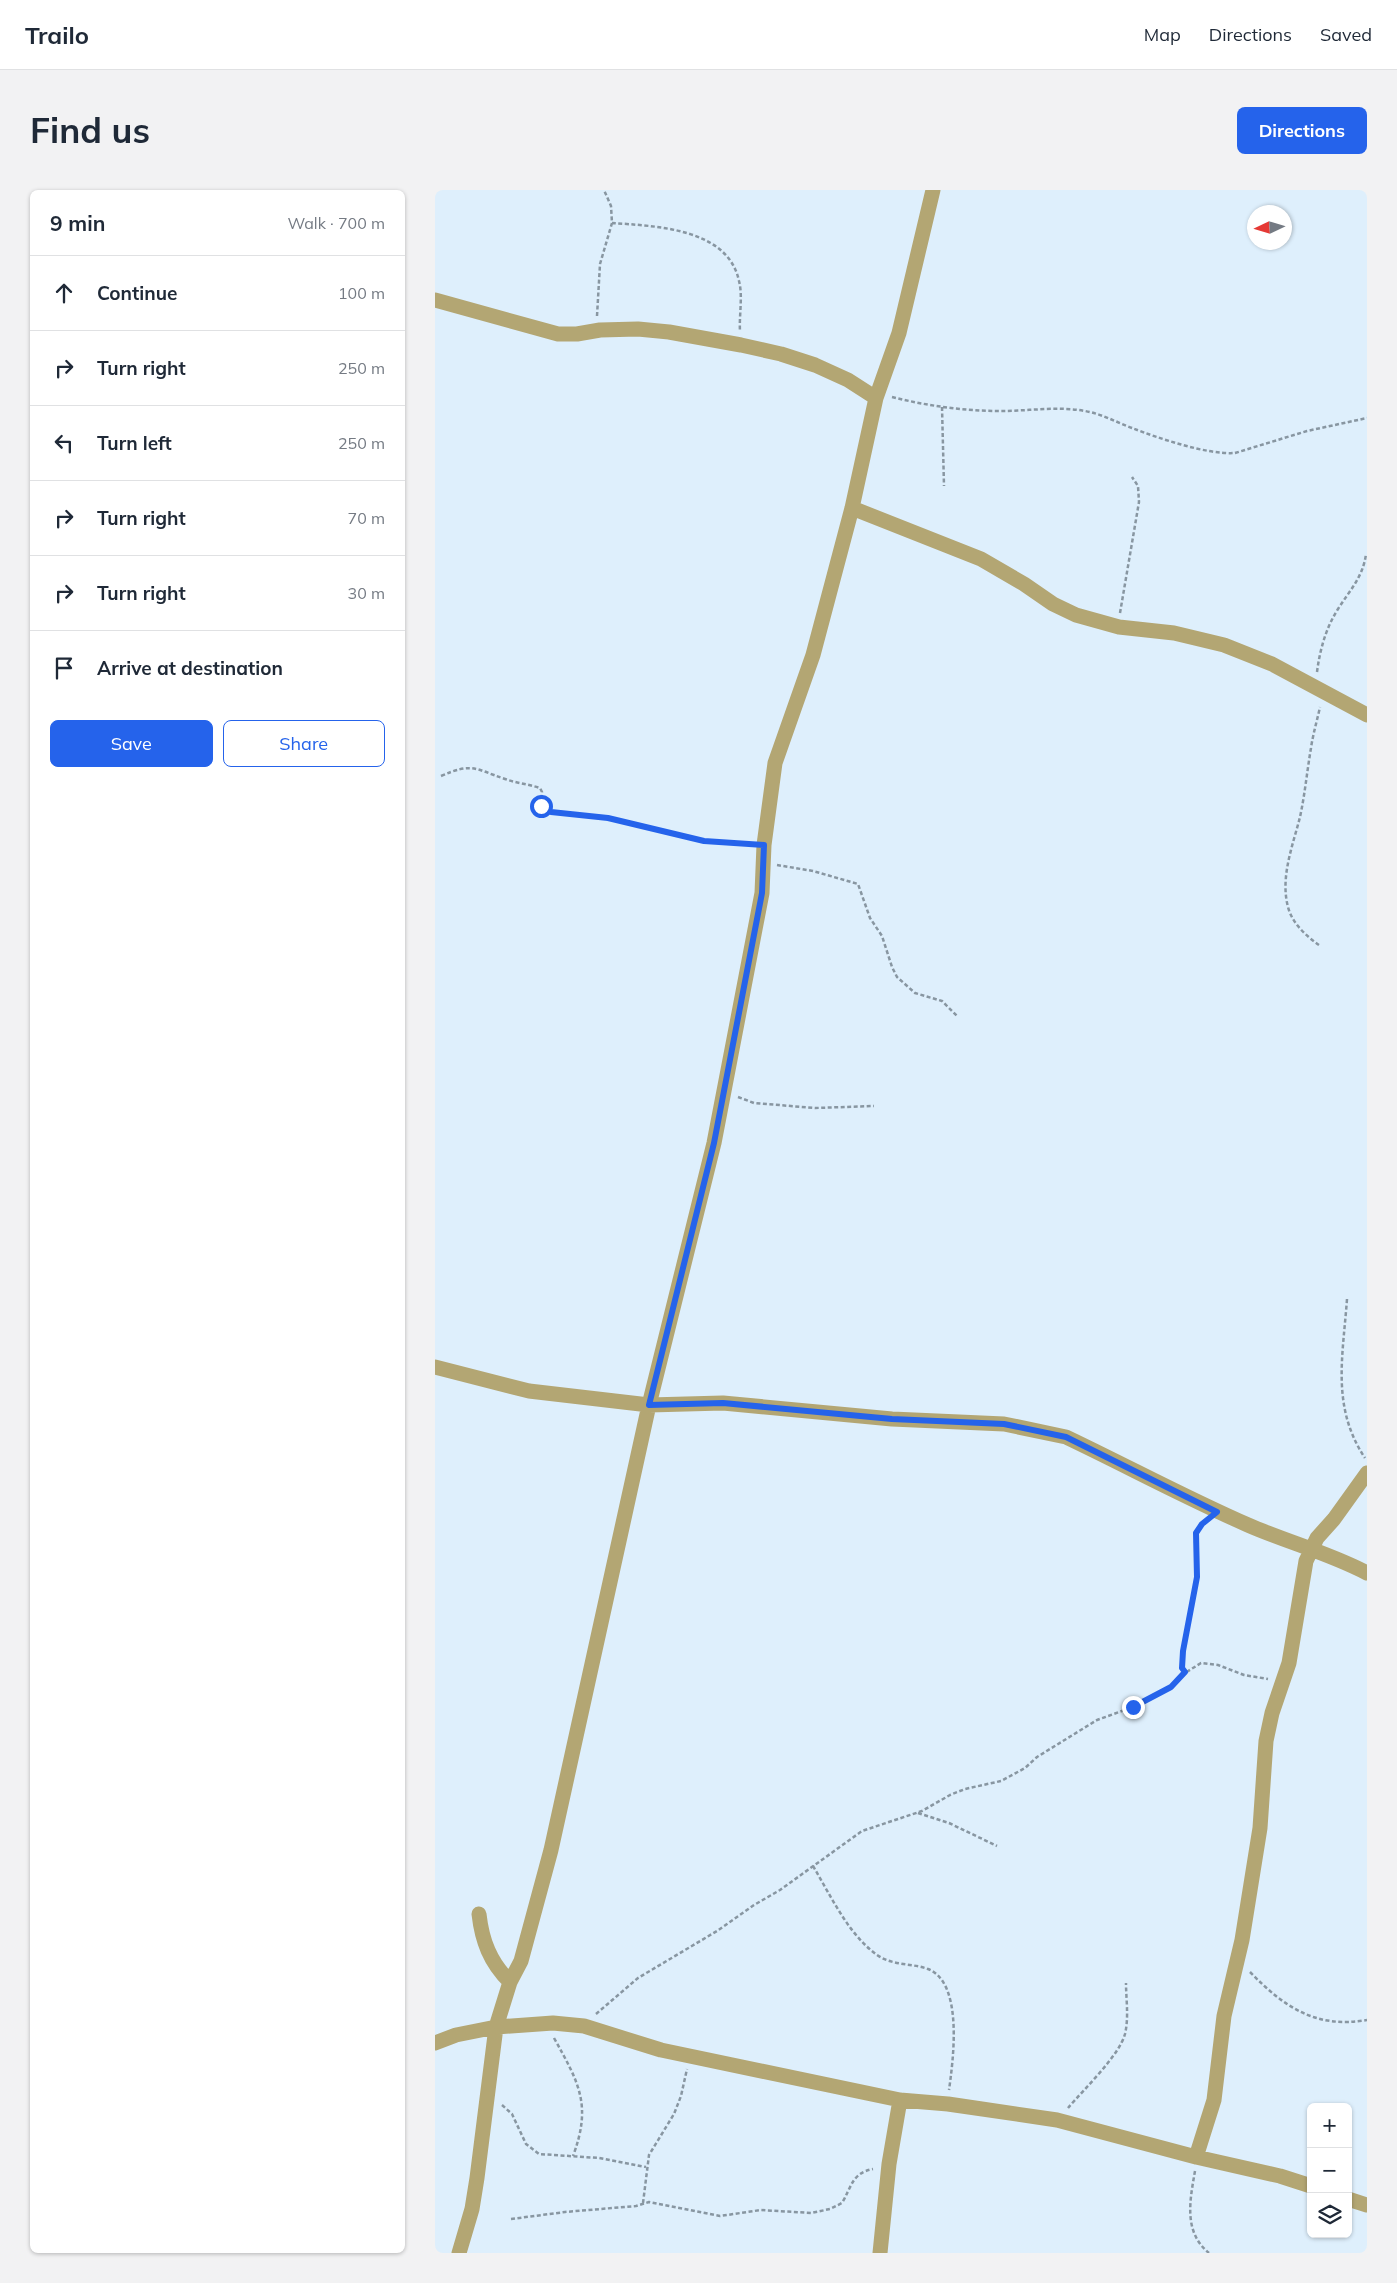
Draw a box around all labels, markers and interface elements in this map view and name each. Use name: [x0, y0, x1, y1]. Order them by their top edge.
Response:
text: Trailo: [25, 20, 89, 50]
text: Map: [1144, 23, 1181, 46]
text: Directions: [1209, 23, 1292, 46]
text: Saved: [1320, 23, 1372, 46]
button: Directions: [1237, 107, 1367, 154]
text: Find us: [30, 108, 150, 152]
north arrow: [1247, 205, 1292, 250]
text: 9 min: [50, 210, 105, 236]
text: Walk · 700 m: [287, 213, 385, 233]
icon: ahead: [50, 279, 78, 307]
text: Continue: [97, 281, 177, 305]
text: 100 m: [338, 283, 385, 303]
icon: right: [50, 354, 78, 382]
text: Turn right: [97, 356, 186, 380]
text: 250 m: [338, 358, 385, 378]
icon: left: [50, 429, 78, 457]
text: Turn left: [97, 431, 172, 455]
text: 250 m: [338, 433, 385, 453]
icon: right: [50, 504, 78, 532]
text: Turn right: [97, 506, 186, 530]
text: 70 m: [348, 508, 385, 528]
icon: right: [50, 579, 78, 607]
text: Turn right: [97, 581, 186, 605]
text: 30 m: [348, 583, 385, 603]
icon: arrive: [50, 654, 78, 682]
text: Arrive at destination: [97, 656, 283, 680]
button: Save: [50, 720, 213, 767]
button: Share: [223, 720, 385, 767]
route start: [530, 795, 553, 818]
route end: [1122, 1696, 1145, 1719]
map controls: [1307, 2103, 1352, 2238]
button: +: [1307, 2103, 1352, 2148]
button: −: [1307, 2148, 1352, 2193]
button: layers: [1307, 2193, 1352, 2238]

